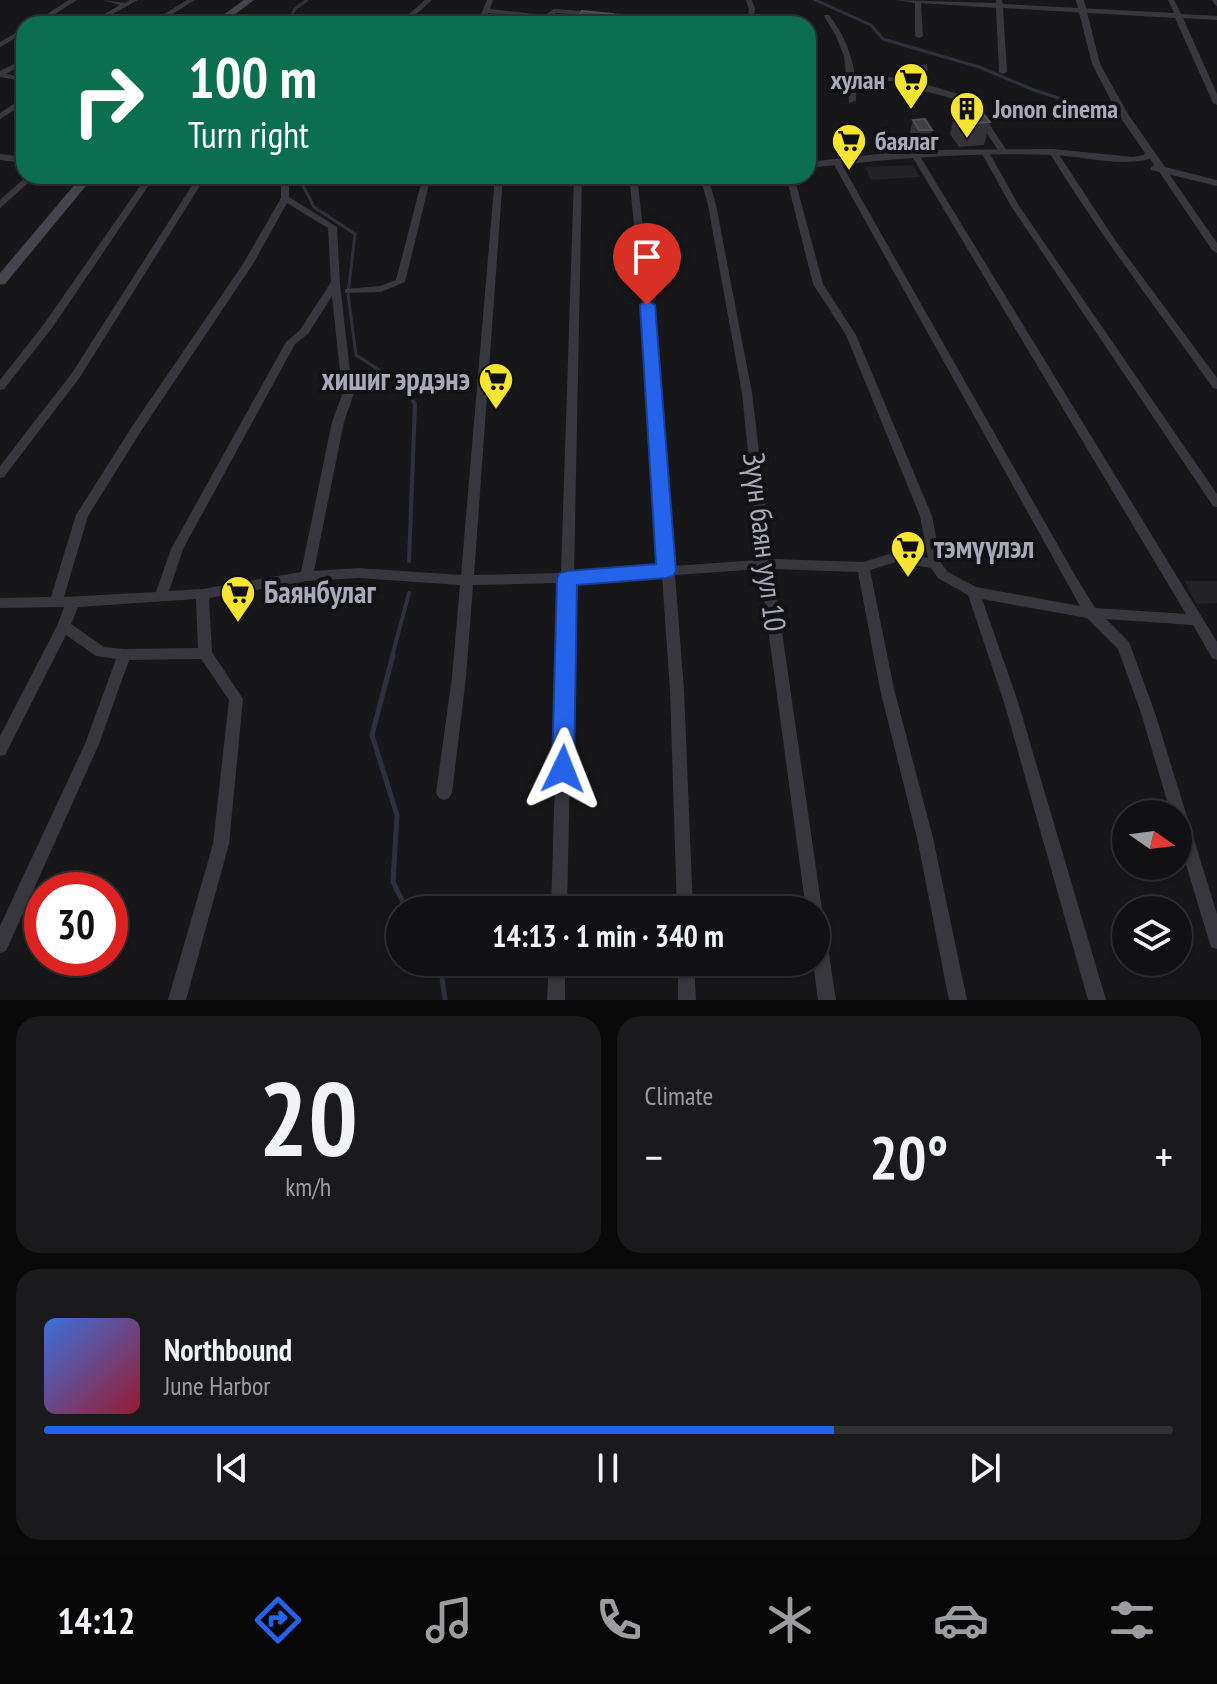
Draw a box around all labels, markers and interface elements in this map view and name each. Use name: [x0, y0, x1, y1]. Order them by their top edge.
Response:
text: 100 m: [188, 41, 317, 113]
icon: right: [56, 48, 160, 152]
supermarket icon: хулан: [892, 61, 930, 111]
place label: хулан: [831, 63, 885, 96]
building icon: Jonon cinema: [948, 90, 986, 140]
place label: Jonon cinema: [992, 92, 1118, 125]
text: Turn right: [188, 111, 309, 158]
supermarket icon: баялаг: [830, 122, 868, 172]
place label: баялаг: [875, 124, 939, 157]
pin: [613, 223, 681, 305]
icon: arrive: [625, 235, 669, 279]
place label: хишиг эрдэнэ: [322, 359, 470, 398]
supermarket icon: хишиг эрдэнэ: [477, 361, 515, 411]
street label: Зүүн баян уул 10: [735, 450, 796, 633]
place label: тэмүүлэл: [934, 527, 1034, 566]
supermarket icon: тэмүүлэл: [889, 529, 927, 579]
place label: Баянбулаг: [264, 572, 376, 611]
supermarket icon: Баянбулаг: [219, 574, 257, 624]
position arrow: [521, 727, 605, 811]
north arrow: [1112, 800, 1192, 880]
map controls: [1112, 800, 1192, 976]
speed limit sign: 30: [24, 872, 128, 976]
button: layers: [1112, 896, 1192, 976]
text: 14:13 · 1 min · 340 m: [492, 916, 724, 955]
text: 20: [259, 1050, 358, 1185]
text: Climate: [645, 1079, 713, 1112]
text: 20°: [869, 1118, 948, 1196]
text: −: [645, 1128, 663, 1185]
text: +: [1155, 1128, 1173, 1185]
text: km/h: [285, 1170, 331, 1203]
text: Northbound: [164, 1330, 292, 1369]
text: June Harbor: [164, 1369, 270, 1402]
icon: previous: [210, 1446, 254, 1490]
icon: pause: [586, 1446, 630, 1490]
icon: next: [963, 1446, 1007, 1490]
icon: directions: [250, 1592, 306, 1648]
icon: music: [421, 1592, 477, 1648]
icon: phone: [591, 1592, 647, 1648]
icon: climate: [762, 1592, 818, 1648]
icon: car: [933, 1592, 989, 1648]
icon: filters: [1104, 1592, 1160, 1648]
text: 14:12: [57, 1597, 135, 1644]

